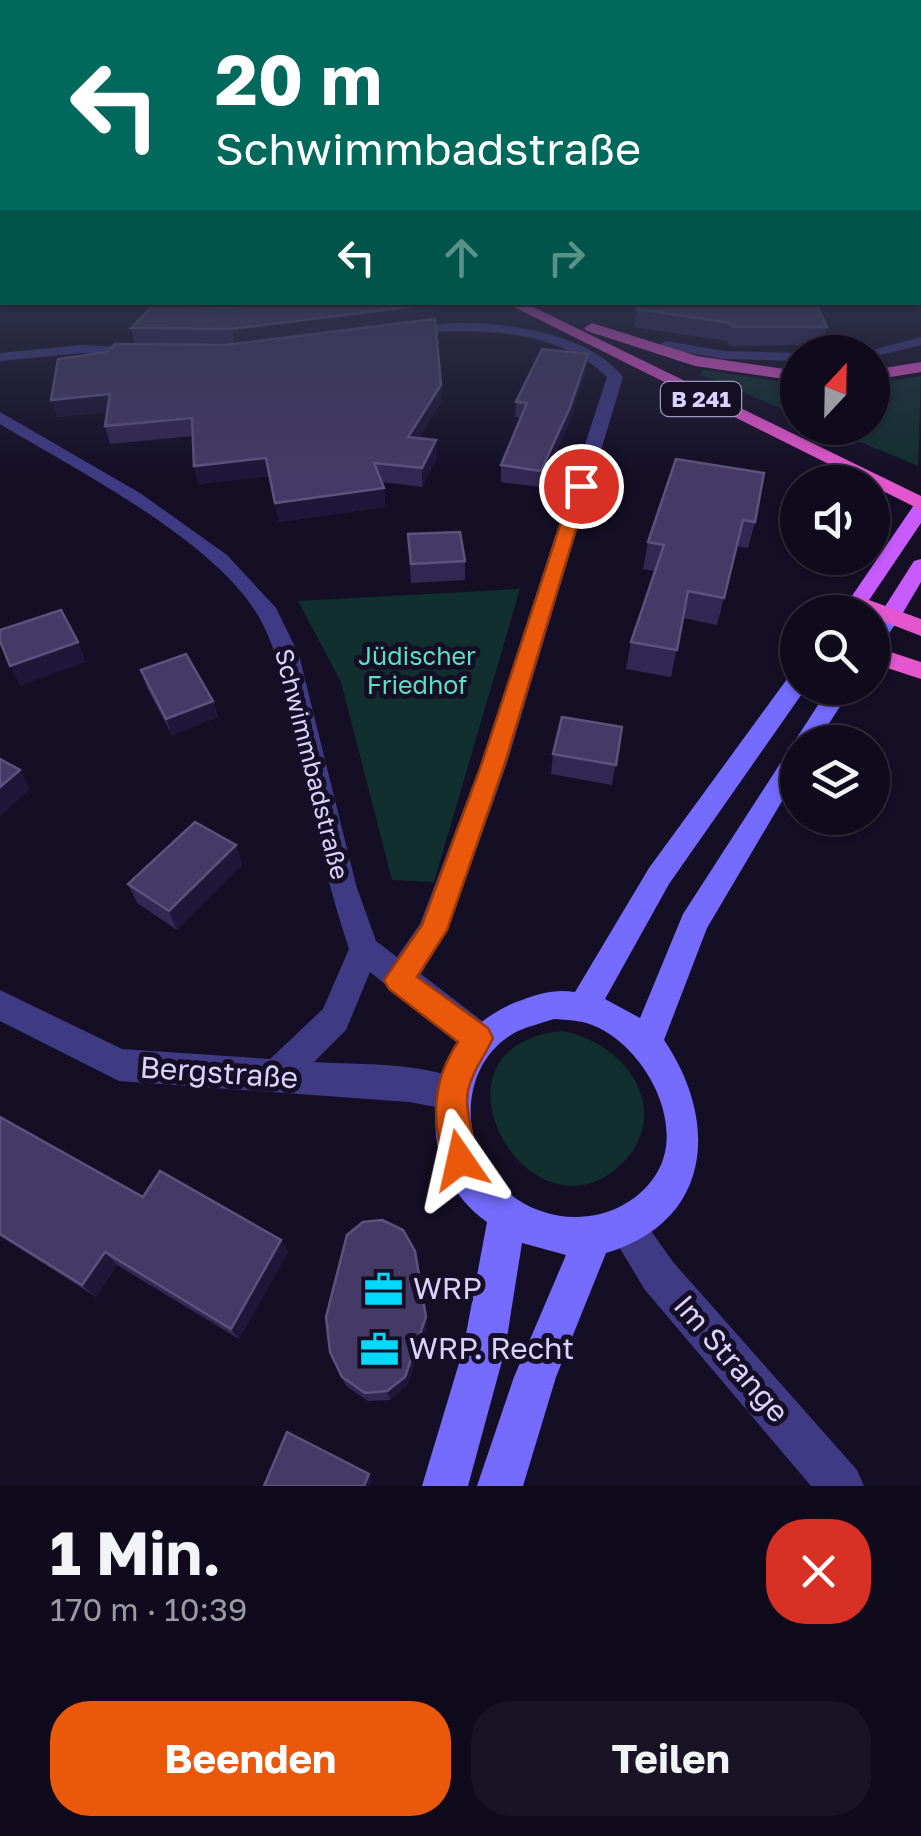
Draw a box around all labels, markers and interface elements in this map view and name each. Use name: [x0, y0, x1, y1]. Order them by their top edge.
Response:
text: 20 m: [215, 36, 382, 120]
icon: left: [50, 40, 180, 170]
text: Schwimmbadstraße: [215, 121, 641, 175]
icon: left: [329, 230, 384, 285]
icon: ahead: [434, 230, 489, 285]
icon: right: [539, 230, 594, 285]
north arrow: [780, 335, 890, 445]
map controls: [780, 335, 890, 835]
road number: B 241: [661, 382, 741, 416]
pin: [539, 444, 624, 529]
icon: arrive: [554, 459, 609, 514]
button: sound: [780, 465, 890, 575]
button: search: [780, 595, 890, 705]
park label: Jüdischer Friedhof: [358, 640, 476, 700]
street label: Schwimmbadstraße: [269, 645, 356, 882]
button: layers: [780, 725, 890, 835]
street label: Bergstraße: [139, 1049, 299, 1095]
position arrow: [408, 1108, 512, 1212]
office icon: WRP: [362, 1268, 404, 1310]
place label: WRP: [413, 1270, 482, 1306]
street label: Im Strange: [667, 1287, 797, 1429]
office icon: WRP. Recht: [358, 1328, 400, 1370]
place label: WRP. Recht: [409, 1330, 574, 1366]
text: 1 Min.: [50, 1516, 221, 1588]
button: close: [766, 1519, 871, 1624]
text: 170 m · 10:39: [50, 1590, 247, 1628]
button: Beenden: [50, 1701, 451, 1816]
button: Teilen: [471, 1701, 871, 1816]

